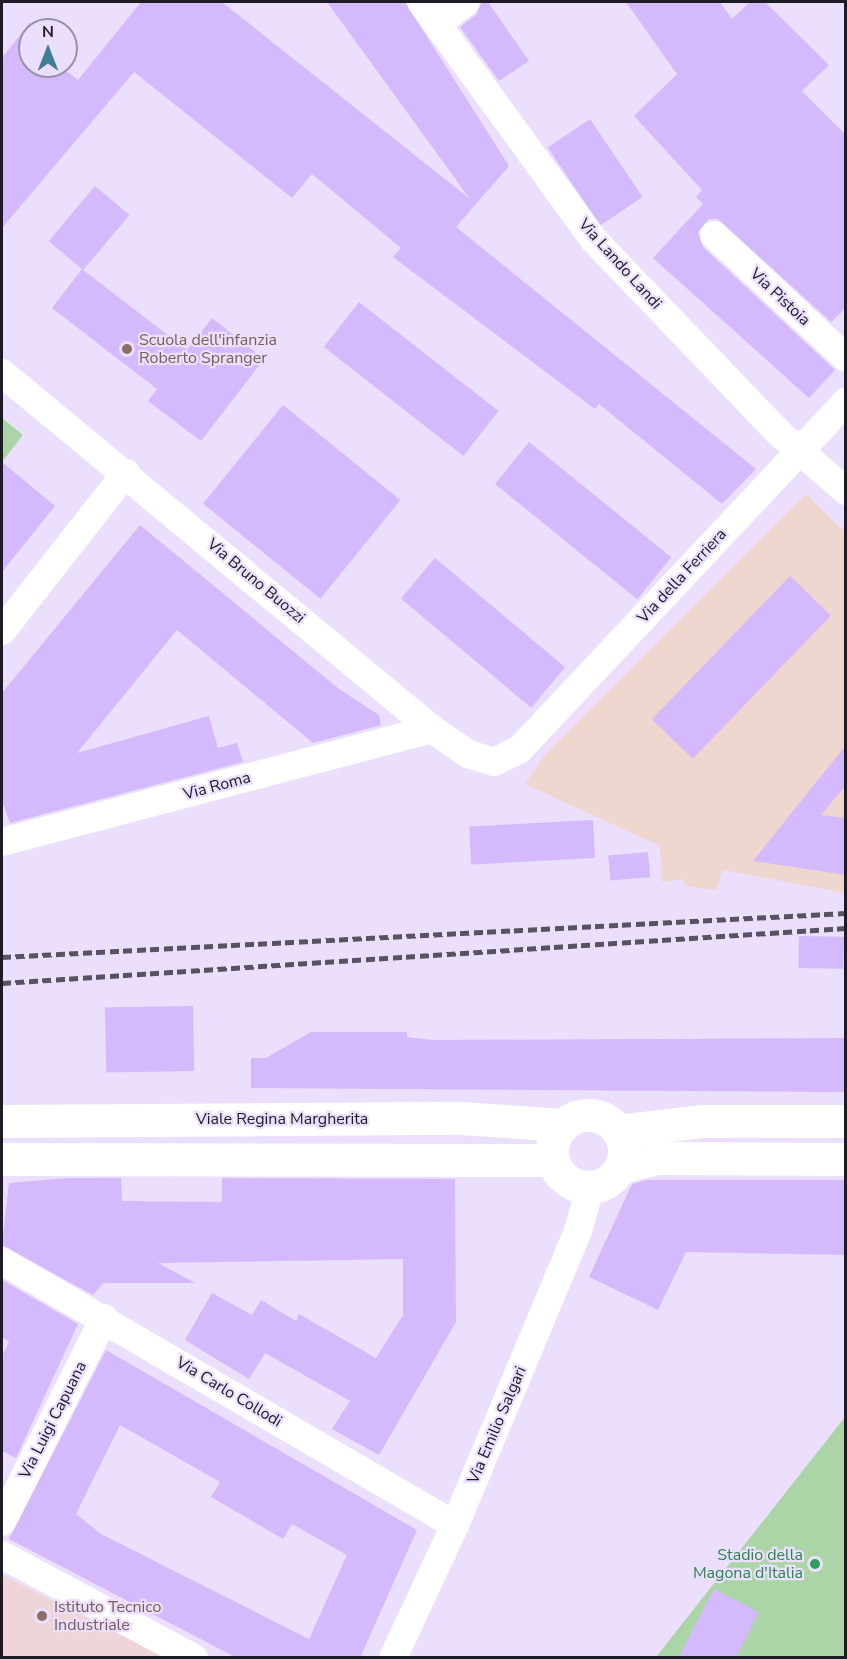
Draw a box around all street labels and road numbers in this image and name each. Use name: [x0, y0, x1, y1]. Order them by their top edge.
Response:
street label: Via Lando Landi: [574, 215, 666, 313]
street label: Via Pistoia: [746, 264, 814, 330]
street label: Via della Ferriera: [633, 525, 731, 627]
street label: Via Bruno Buozzi: [203, 534, 309, 628]
street label: Via Roma: [181, 768, 253, 804]
street label: Viale Regina Margherita: [196, 1109, 368, 1129]
street label: Via Carlo Collodi: [173, 1353, 285, 1431]
street label: Via Luigi Capuana: [15, 1358, 91, 1482]
street label: Via Emilio Salgari: [464, 1363, 530, 1487]

